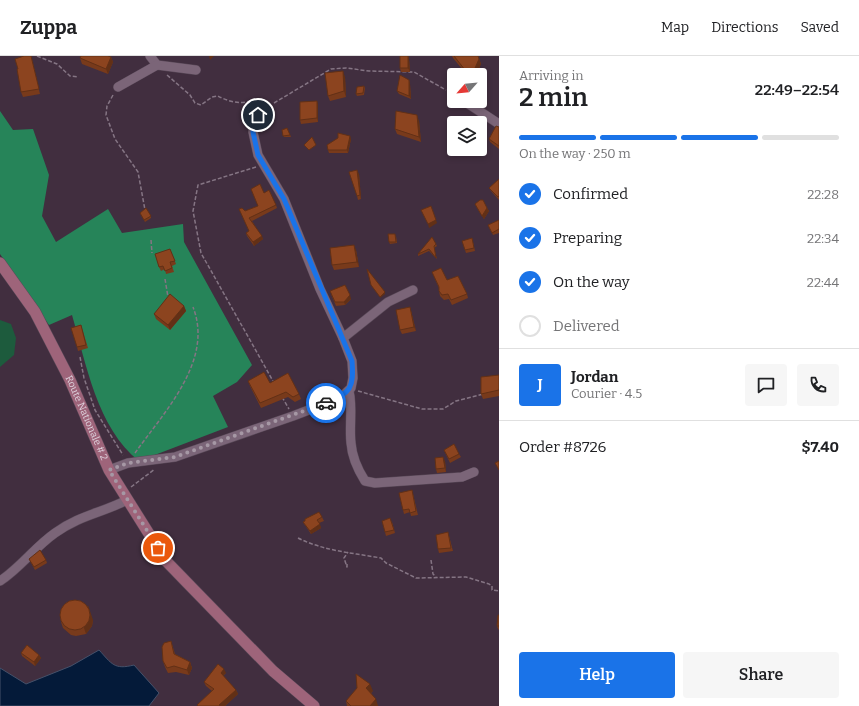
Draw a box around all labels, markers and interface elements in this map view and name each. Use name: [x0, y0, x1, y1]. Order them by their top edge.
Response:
text: Zuppa: [20, 16, 77, 39]
text: Map: [661, 19, 689, 36]
text: Directions: [711, 19, 779, 36]
text: Saved: [801, 19, 839, 36]
north arrow: [447, 68, 487, 108]
map controls: [447, 68, 487, 156]
text: Arriving in: [519, 68, 584, 83]
text: 22:49–22:54: [755, 81, 839, 99]
text: 2 min: [519, 82, 588, 113]
pin: [241, 98, 275, 132]
icon: home: [247, 104, 269, 126]
button: layers: [447, 116, 487, 156]
text: On the way · 250 m: [519, 146, 631, 161]
icon: check: [519, 183, 541, 205]
text: Confirmed: [553, 185, 628, 203]
text: 22:28: [807, 187, 839, 202]
icon: check: [519, 227, 541, 249]
text: Preparing: [553, 229, 622, 247]
text: 22:34: [807, 231, 839, 246]
icon: check: [519, 271, 541, 293]
text: On the way: [553, 273, 630, 291]
text: 22:44: [807, 275, 839, 290]
text: Delivered: [553, 317, 620, 335]
button: chat: [745, 364, 787, 406]
button: phone: [797, 364, 839, 406]
text: Jordan: [571, 368, 618, 386]
street label: Route Nationale # 2: [63, 373, 110, 462]
text: J: [537, 376, 543, 394]
courier: [306, 383, 346, 423]
text: Courier · 4.5: [571, 386, 642, 401]
icon: car: [315, 392, 337, 414]
text: Order #8726: [519, 438, 606, 456]
text: $7.40: [802, 438, 839, 456]
pin: [141, 531, 175, 565]
icon: bag: [147, 537, 169, 559]
button: Help: [519, 652, 675, 698]
button: Share: [683, 652, 839, 698]

